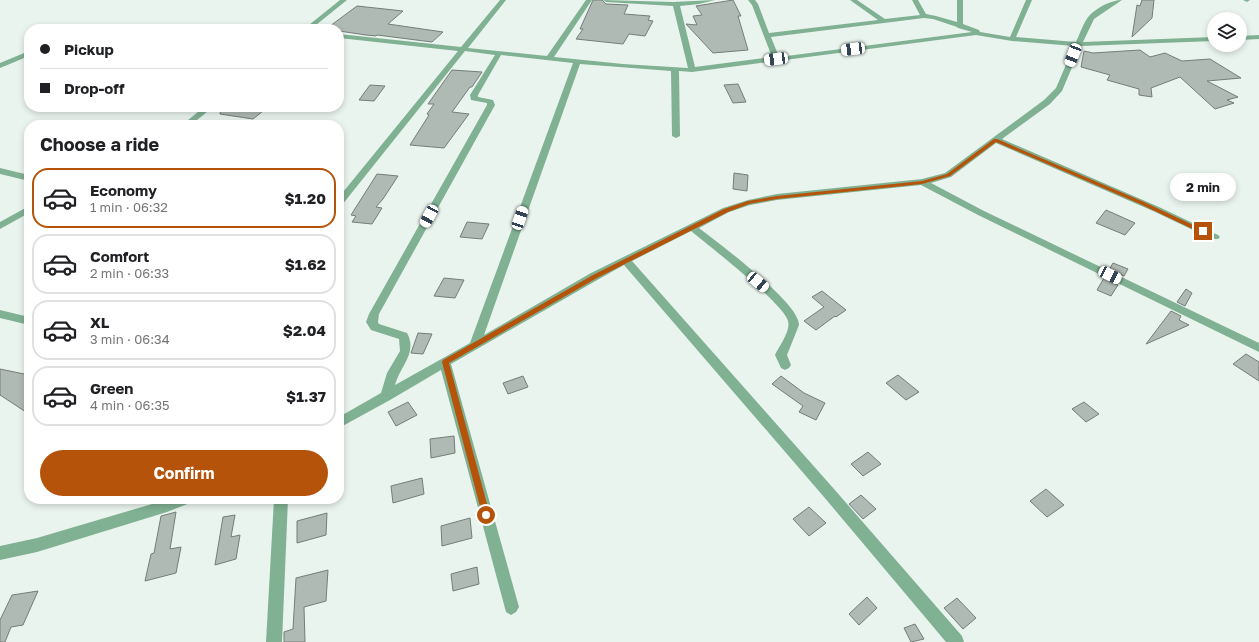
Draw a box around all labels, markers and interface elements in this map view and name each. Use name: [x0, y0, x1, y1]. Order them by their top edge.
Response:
map controls: [1207, 12, 1247, 52]
button: layers: [1207, 12, 1247, 52]
text: Pickup: [64, 40, 114, 58]
car: [840, 42, 866, 56]
car: [1063, 42, 1083, 68]
car: [763, 52, 789, 66]
text: Drop-off: [64, 79, 124, 97]
text: Choose a ride: [40, 133, 159, 155]
callout: 2 min: [1170, 173, 1236, 201]
text: 2 min: [1186, 179, 1220, 195]
icon: car: [42, 180, 78, 216]
text: Economy: [90, 181, 157, 199]
text: $1.20: [285, 189, 326, 207]
text: 1 min · 06:32: [90, 199, 168, 215]
car: [418, 203, 440, 229]
car: [510, 205, 530, 231]
route end: [1194, 222, 1212, 240]
icon: car: [42, 246, 78, 282]
text: Comfort: [90, 247, 149, 265]
text: $1.62: [285, 255, 326, 273]
car: [1097, 264, 1123, 286]
text: 2 min · 06:33: [90, 265, 169, 281]
car: [745, 270, 771, 294]
icon: car: [42, 312, 78, 348]
text: XL: [90, 313, 109, 331]
text: $2.04: [283, 321, 326, 339]
text: 3 min · 06:34: [90, 331, 170, 347]
icon: car: [42, 378, 78, 414]
text: Green: [90, 379, 133, 397]
text: $1.37: [286, 387, 326, 405]
text: 4 min · 06:35: [90, 397, 170, 413]
button: Confirm: [40, 450, 328, 496]
route start: [477, 506, 495, 524]

